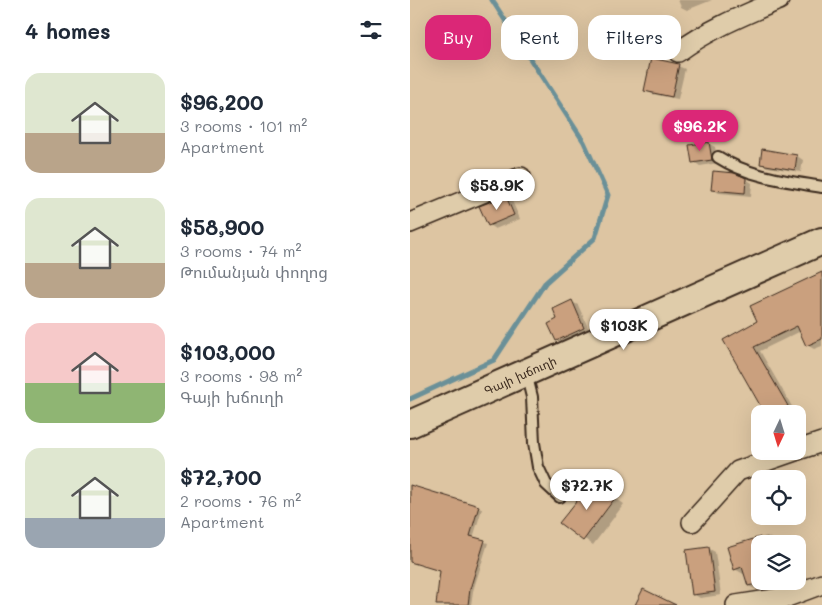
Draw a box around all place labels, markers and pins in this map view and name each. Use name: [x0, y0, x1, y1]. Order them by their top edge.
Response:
pin: $96.2K: [659, 110, 741, 152]
pin: $58.9K: [456, 168, 538, 211]
pin: $103K: [589, 308, 659, 351]
pin: $72.7K: [546, 468, 628, 511]

